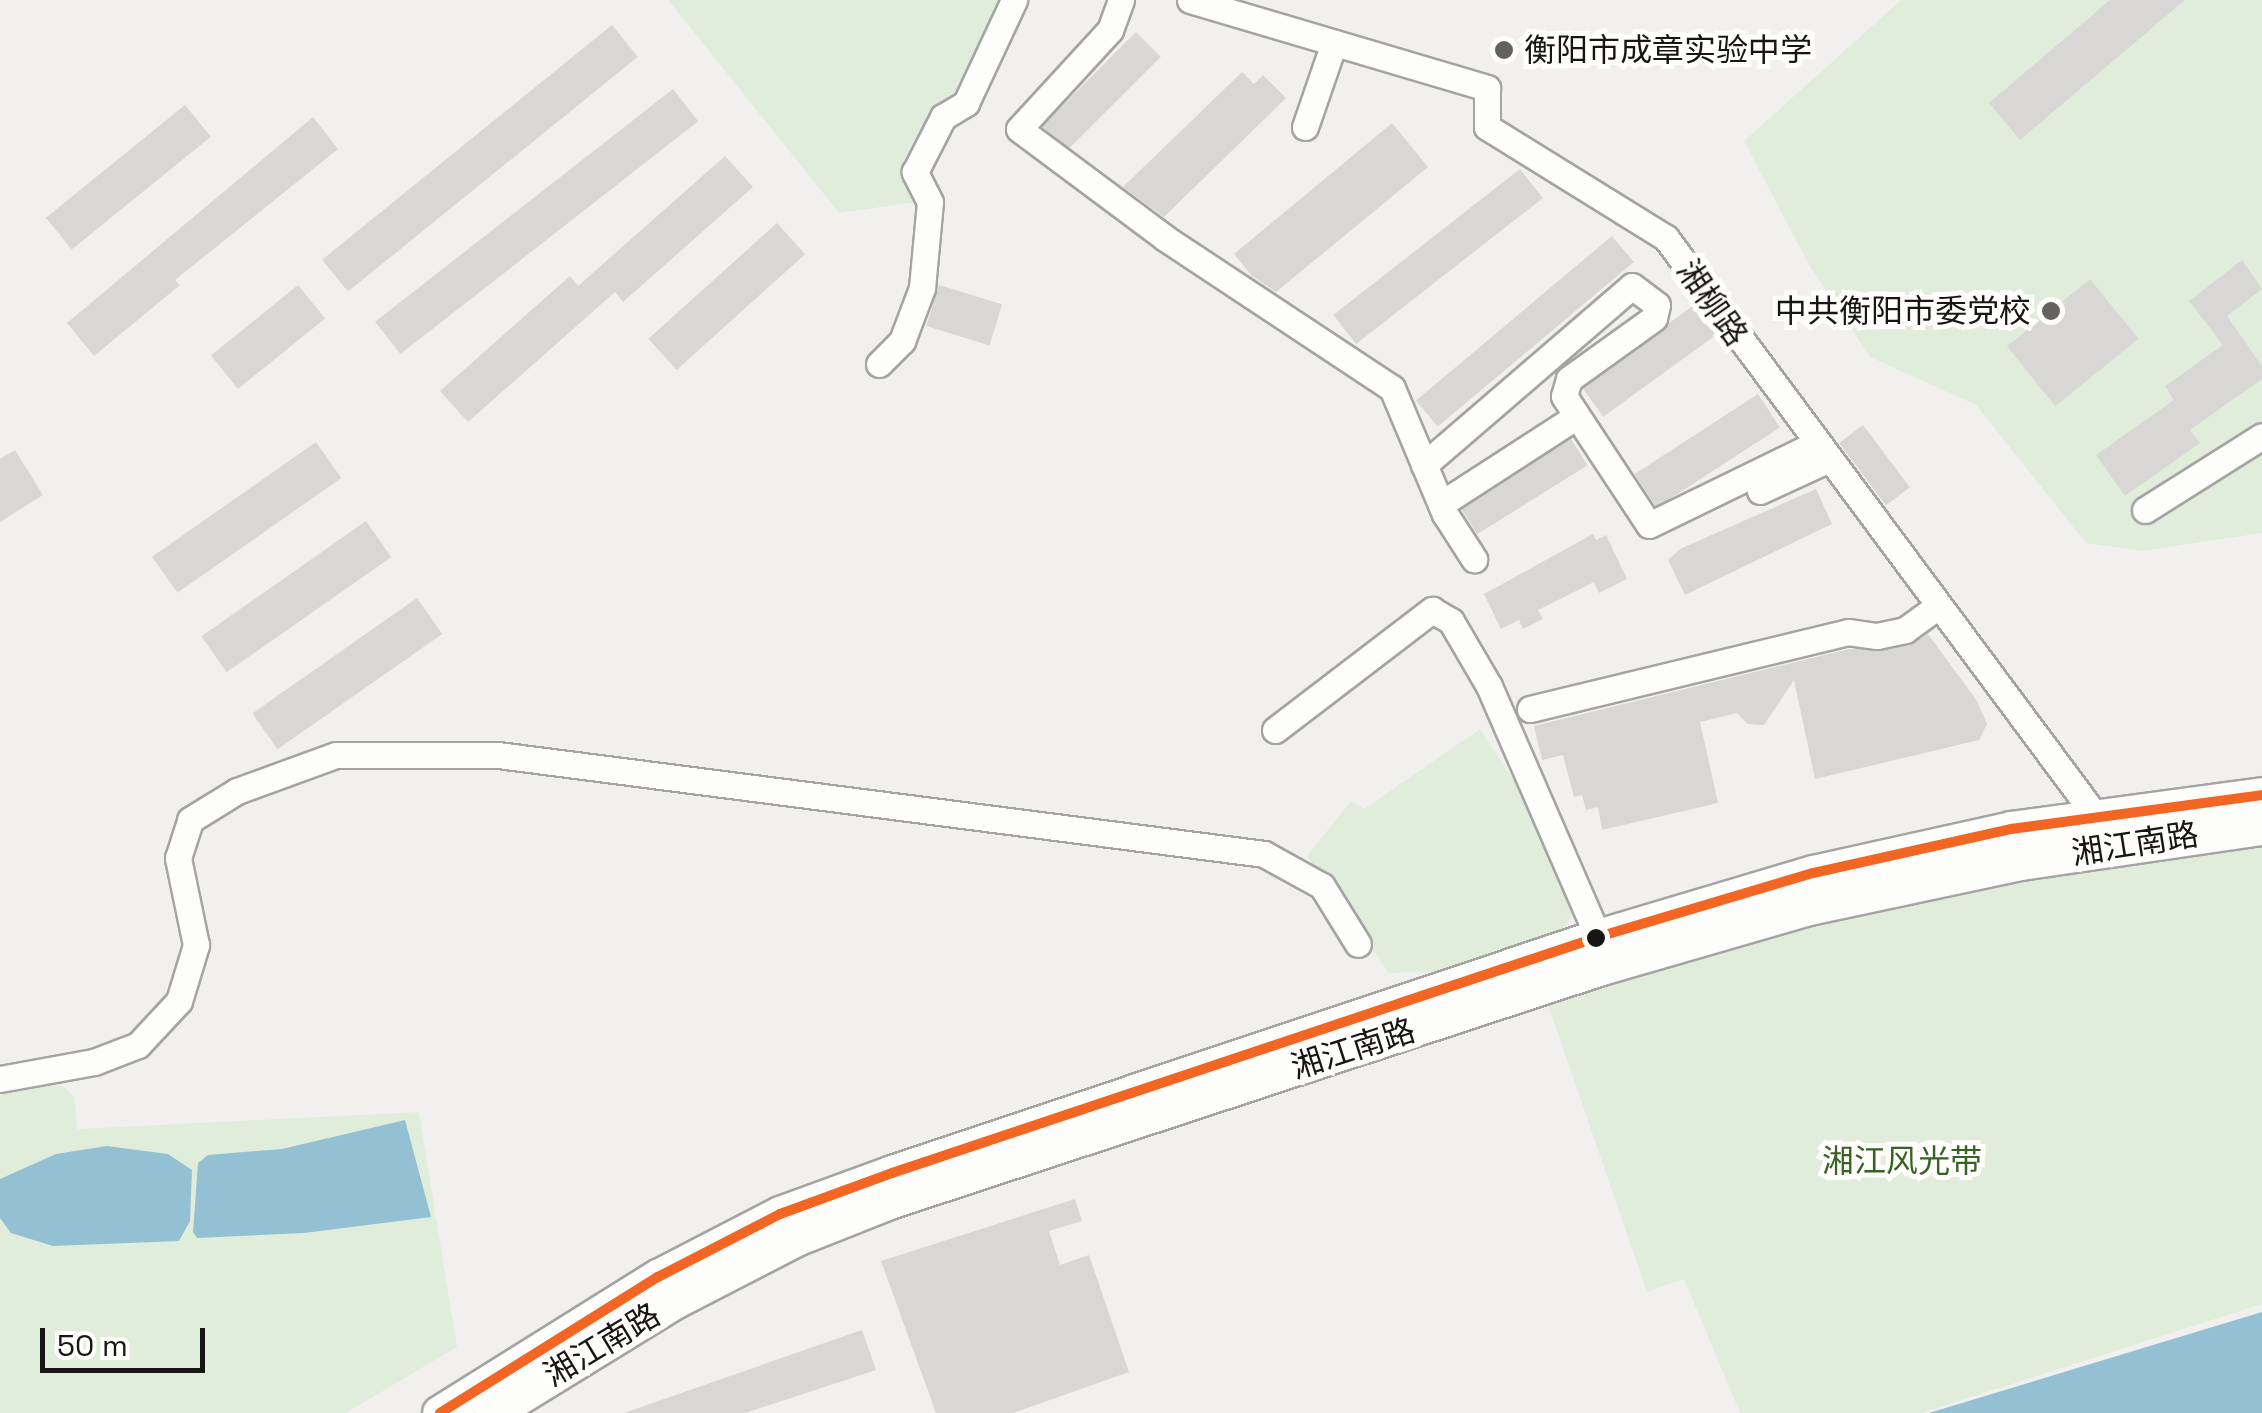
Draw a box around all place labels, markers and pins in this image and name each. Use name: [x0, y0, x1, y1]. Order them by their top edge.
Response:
place label: 衡阳市成章实验中学: [1524, 31, 1812, 69]
marker: 衡阳市成章实验中学: [1493, 39, 1515, 61]
place label: 中共衡阳市委党校: [1775, 292, 2031, 330]
marker: 中共衡阳市委党校: [2040, 300, 2062, 322]
unlabelled marker: [1586, 928, 1606, 948]

